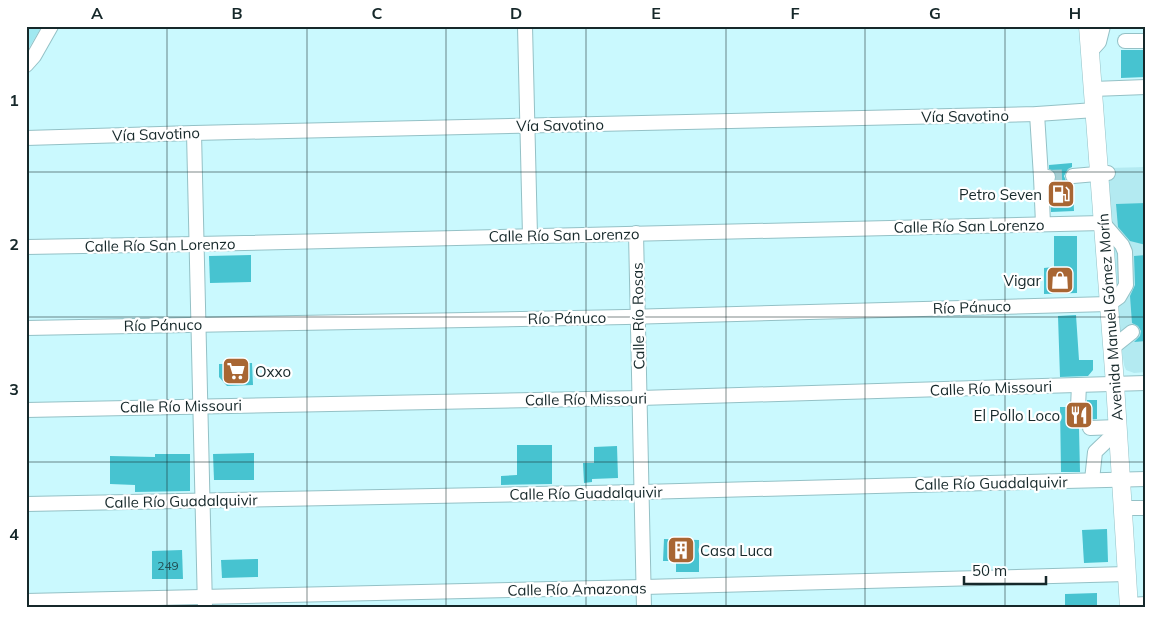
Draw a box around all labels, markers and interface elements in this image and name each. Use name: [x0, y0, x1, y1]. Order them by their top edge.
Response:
text: A: [91, 3, 103, 23]
text: B: [231, 3, 243, 23]
text: C: [372, 3, 383, 23]
text: D: [510, 3, 522, 23]
text: E: [651, 3, 661, 23]
text: F: [790, 3, 800, 23]
text: G: [929, 3, 941, 23]
text: H: [1069, 3, 1081, 23]
text: 1: [9, 90, 19, 110]
street label: Vía Savotino: [921, 106, 1009, 126]
street label: Vía Savotino: [516, 115, 604, 135]
street label: Vía Savotino: [112, 123, 200, 145]
fuel station icon: Petro Seven: [1046, 179, 1076, 209]
place label: Petro Seven: [959, 185, 1042, 204]
street label: Avenida Manuel Gómez Morín: [1093, 213, 1127, 421]
street label: Calle Río San Lorenzo: [893, 215, 1045, 237]
street label: Calle Río San Lorenzo: [488, 224, 640, 246]
text: 2: [9, 234, 19, 254]
street label: Calle Río San Lorenzo: [84, 234, 236, 256]
street label: Calle Río Rosas: [628, 262, 648, 370]
shop icon: Vigar: [1045, 265, 1075, 295]
place label: Vigar: [1003, 271, 1042, 290]
street label: Río Pánuco: [932, 296, 1012, 318]
street label: Río Pánuco: [528, 308, 606, 328]
street label: Río Pánuco: [124, 315, 202, 335]
supermarket icon: Oxxo: [221, 356, 251, 386]
place label: Oxxo: [255, 362, 291, 381]
street label: Calle Río Missouri: [930, 376, 1052, 400]
text: 3: [9, 379, 19, 399]
street label: Calle Río Missouri: [525, 388, 647, 410]
street label: Calle Río Missouri: [120, 395, 242, 417]
restaurant icon: El Pollo Loco: [1064, 400, 1094, 430]
place label: El Pollo Loco: [974, 406, 1060, 425]
street label: Calle Río Guadalquivir: [914, 472, 1068, 494]
street label: Calle Río Guadalquivir: [509, 482, 663, 504]
street label: Calle Río Guadalquivir: [104, 490, 258, 512]
text: 4: [9, 524, 19, 544]
building icon: Casa Luca: [666, 535, 696, 565]
place label: Casa Luca: [700, 541, 772, 560]
scale bar: [964, 554, 1047, 586]
house number: 249: [157, 558, 179, 573]
text: 50 m: [972, 561, 1007, 580]
street label: Calle Río Amazonas: [507, 578, 647, 600]

